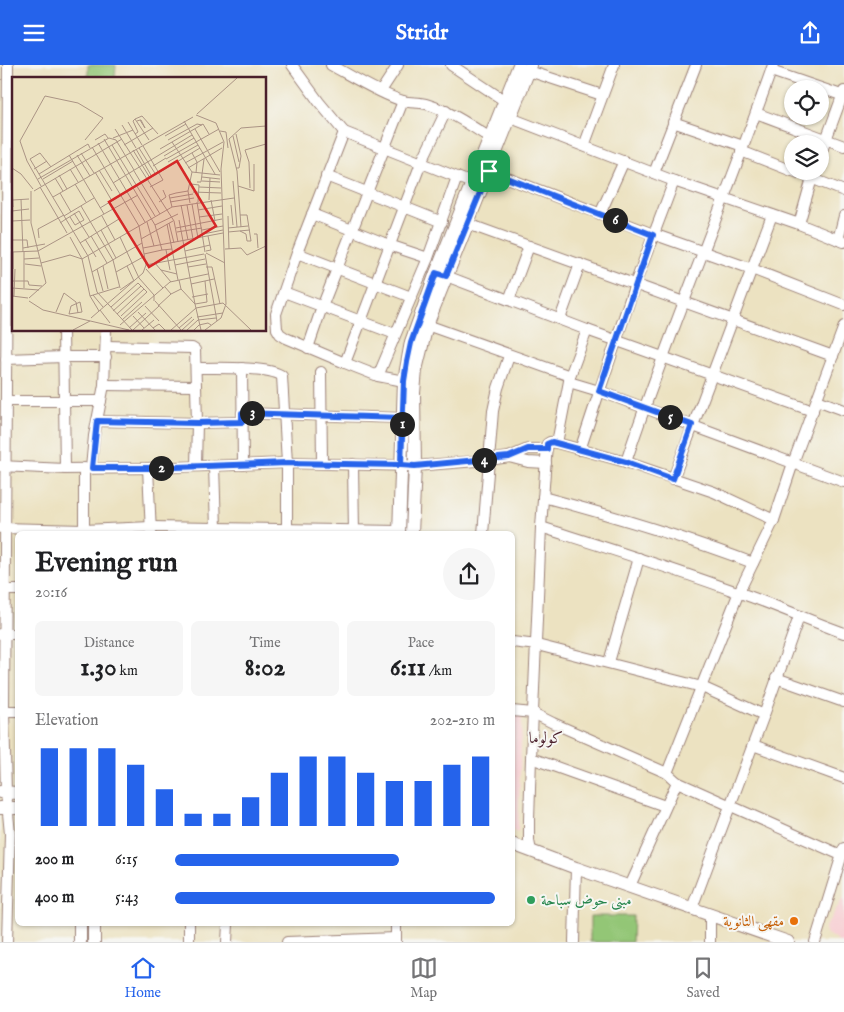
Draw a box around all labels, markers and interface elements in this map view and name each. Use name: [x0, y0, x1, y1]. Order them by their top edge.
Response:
icon: menu: [20, 19, 48, 47]
text: Stridr: [396, 19, 448, 47]
icon: share: [796, 19, 824, 47]
inset map: [12, 77, 266, 331]
map controls: [784, 80, 829, 180]
button: locate: [784, 80, 829, 125]
button: layers: [784, 135, 829, 180]
pin: [468, 150, 510, 192]
icon: arrive: [475, 157, 503, 185]
pin: 6: [602, 207, 628, 233]
text: 6: [613, 211, 618, 229]
pin: 3: [240, 401, 264, 425]
text: 3: [250, 404, 255, 422]
pin: 5: [658, 405, 682, 429]
text: 5: [668, 408, 673, 426]
pin: 1: [390, 411, 414, 437]
text: 1: [400, 415, 405, 433]
pin: 4: [472, 447, 496, 473]
text: 4: [481, 451, 488, 469]
pin: 2: [148, 455, 174, 481]
text: 2: [158, 459, 165, 477]
text: Evening run: [35, 546, 178, 581]
button: share: [443, 548, 495, 600]
text: 20:16: [35, 583, 67, 603]
text: Distance: [84, 634, 134, 652]
text: Time: [249, 634, 281, 652]
text: Pace: [408, 634, 434, 652]
text: 1.30: [80, 652, 116, 684]
text: 8:02: [245, 652, 285, 684]
text: 6:11: [390, 652, 426, 684]
text: km: [116, 662, 138, 680]
text: /km: [426, 662, 452, 680]
text: Elevation: [35, 711, 98, 731]
text: 202–210 m: [430, 711, 495, 731]
district label: كولوما: [529, 729, 563, 749]
text: 200 m: [35, 850, 74, 870]
text: 6:15: [115, 850, 138, 870]
text: 400 m: [35, 888, 74, 908]
text: 5:43: [115, 888, 139, 908]
place label: مبنى حوض سباحة: [541, 891, 632, 911]
marker: مبنى حوض سباحة: [525, 894, 537, 906]
place label: مقهى الثانوية: [723, 912, 784, 932]
marker: مقهى الثانوية: [788, 915, 800, 927]
tab: Home: [124, 954, 161, 1002]
tab: Map: [410, 954, 438, 1002]
tab: Saved: [687, 954, 720, 1002]

